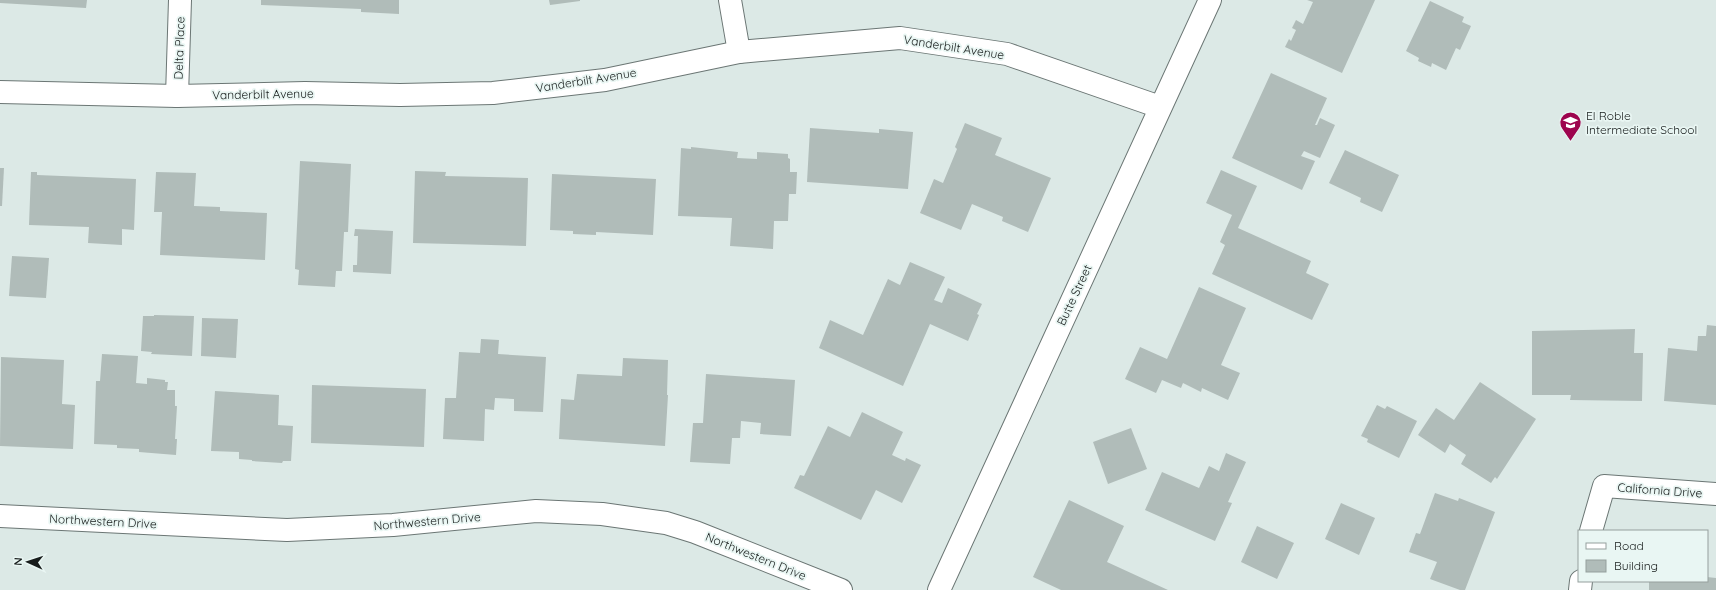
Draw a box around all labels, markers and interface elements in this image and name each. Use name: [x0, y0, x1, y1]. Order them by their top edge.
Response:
street label: Delta Place: [170, 16, 188, 80]
street label: Vanderbilt Avenue: [903, 32, 1006, 62]
street label: Vanderbilt Avenue: [535, 65, 638, 95]
street label: Vanderbilt Avenue: [212, 86, 314, 102]
place label: El Roble Intermediate School: [1586, 108, 1697, 137]
school or university icon: El Roble Intermediate School: [1558, 109, 1584, 142]
street label: Butte Street: [1053, 262, 1095, 328]
street label: California Drive: [1617, 480, 1703, 500]
street label: Northwestern Drive: [373, 509, 481, 533]
street label: Northwestern Drive: [49, 511, 157, 531]
street label: Northwestern Drive: [703, 529, 809, 583]
legend: [1578, 530, 1708, 582]
text: Road: [1614, 538, 1644, 553]
north arrow: [8, 542, 48, 582]
text: N: [11, 557, 25, 566]
text: Building: [1614, 558, 1658, 573]

